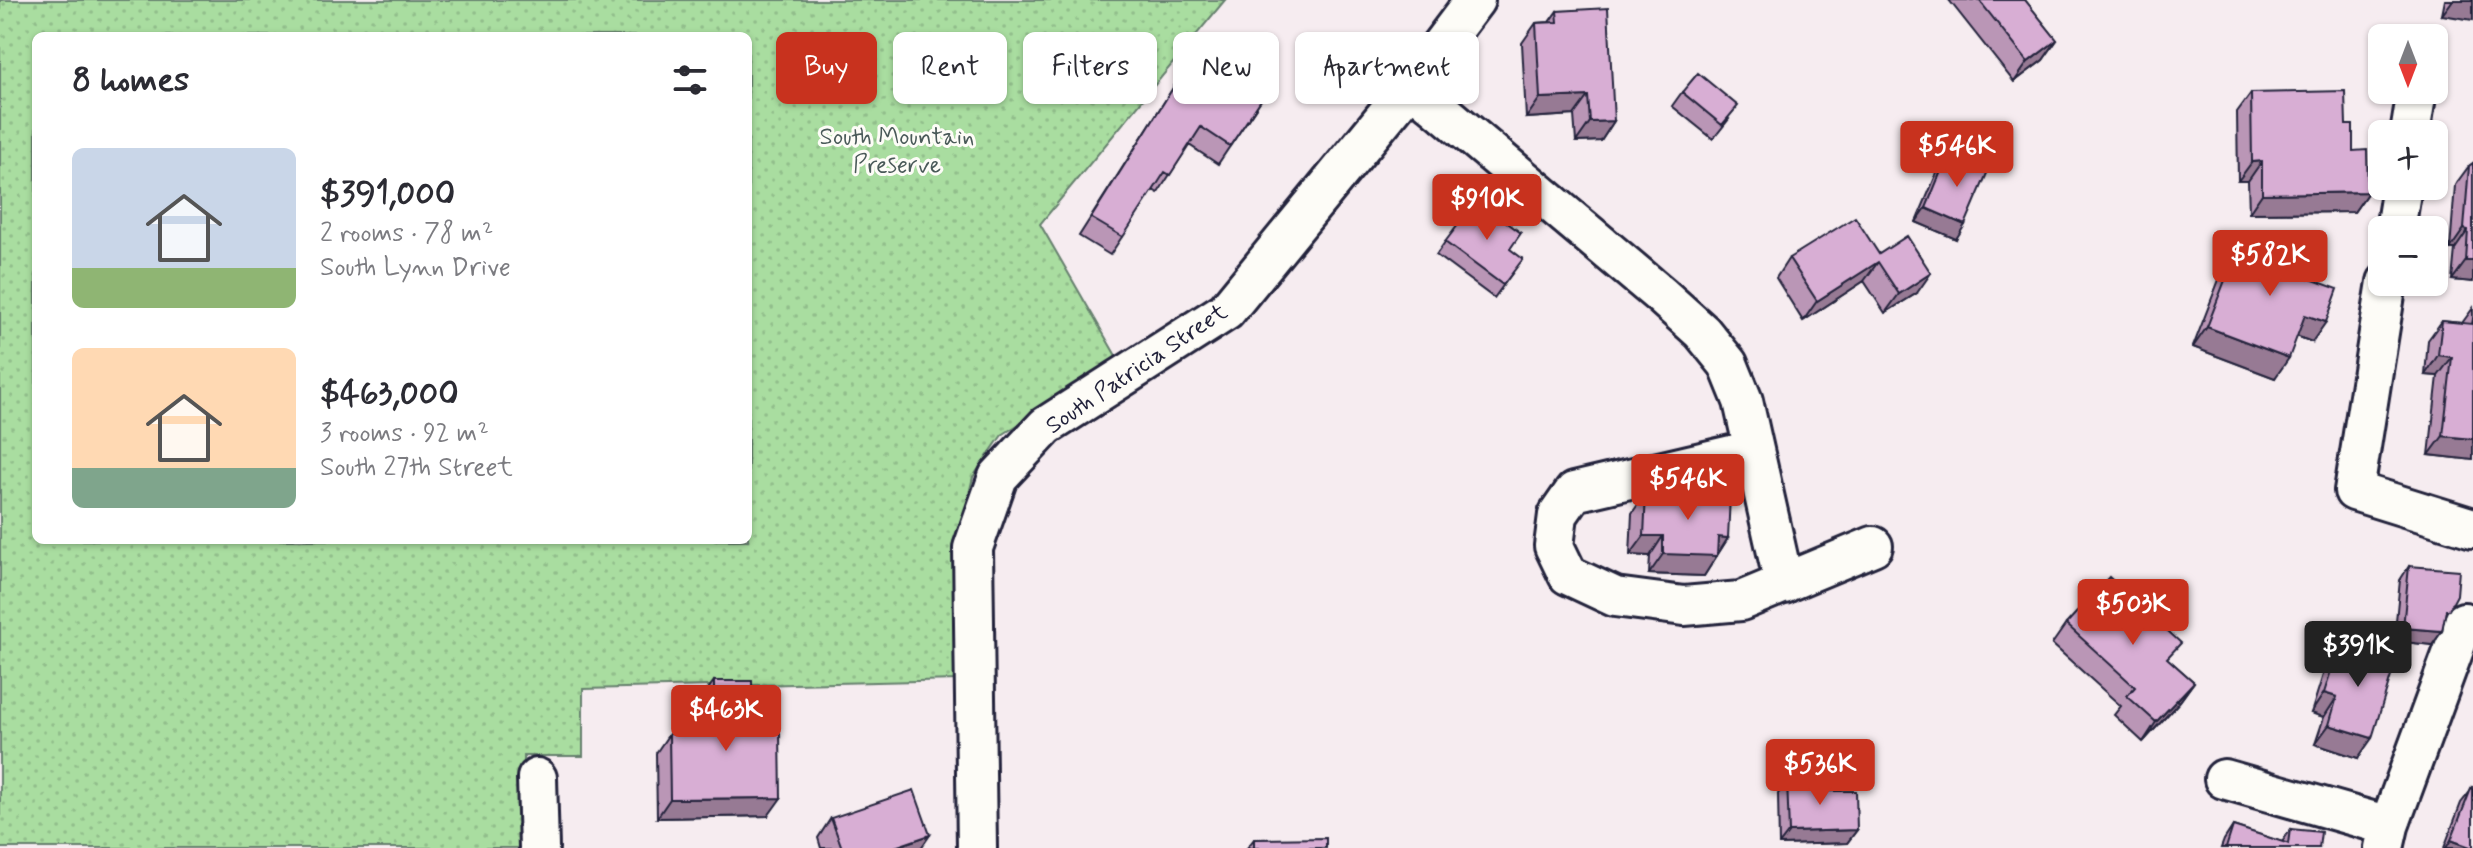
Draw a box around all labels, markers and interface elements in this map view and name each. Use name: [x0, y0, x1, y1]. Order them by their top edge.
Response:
north arrow: [2368, 24, 2448, 104]
map controls: [2368, 24, 2448, 296]
chip: Buy: [776, 32, 877, 104]
chip: Rent: [893, 32, 1007, 104]
chip: Filters: [1023, 32, 1157, 104]
chip: New: [1173, 32, 1279, 104]
chip: Apartment: [1295, 32, 1479, 104]
text: 8 homes: [72, 58, 189, 103]
icon: filters: [668, 58, 712, 102]
button: +: [2368, 120, 2448, 200]
pin: $546K: [1901, 121, 2013, 189]
park label: South Mountain Preserve: [820, 122, 974, 181]
text: $546K: [1918, 130, 1996, 164]
text: $391,000: [320, 172, 455, 217]
pin: $910K: [1431, 174, 1543, 242]
icon: home: [136, 180, 232, 276]
text: $910K: [1450, 183, 1524, 217]
button: −: [2368, 216, 2448, 296]
text: 2 rooms · 78 m²: [320, 217, 493, 251]
pin: $582K: [2214, 230, 2326, 298]
text: $582K: [2231, 239, 2310, 273]
text: South Lynn Drive: [320, 251, 511, 285]
street label: South Patricia Street: [1040, 297, 1234, 442]
text: $463,000: [320, 372, 459, 417]
icon: home: [136, 380, 232, 476]
text: 3 rooms · 92 m²: [320, 417, 489, 451]
text: South 27th Street: [320, 451, 513, 485]
pin: $546K: [1632, 454, 1744, 522]
text: $546K: [1649, 463, 1727, 497]
pin: $503K: [2077, 579, 2189, 647]
text: $503K: [2096, 588, 2170, 622]
pin: $391K: [2302, 621, 2414, 689]
text: $391K: [2322, 630, 2394, 664]
pin: $463K: [670, 685, 782, 753]
text: $463K: [689, 694, 763, 728]
pin: $536K: [1764, 739, 1876, 807]
text: $536K: [1784, 748, 1856, 782]

